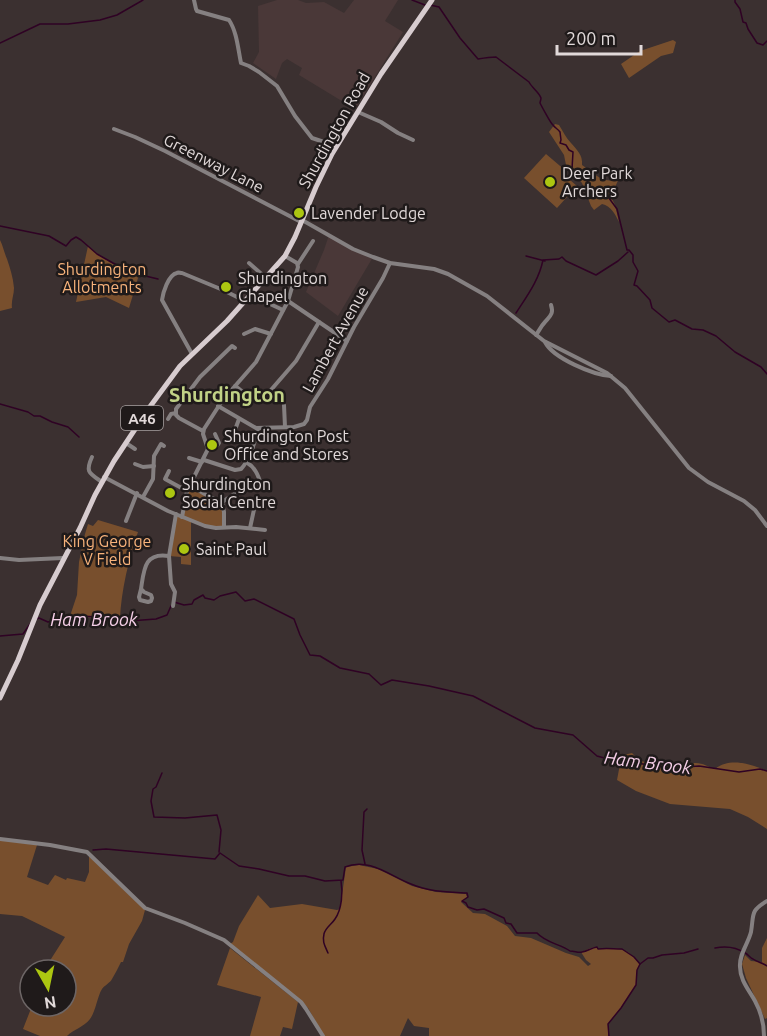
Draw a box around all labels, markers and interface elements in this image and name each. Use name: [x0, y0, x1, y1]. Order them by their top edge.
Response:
scale bar: [557, 18, 641, 56]
text: 200 m: [566, 28, 616, 48]
street label: Shurdington Road: [295, 69, 373, 191]
street label: Greenway Lane: [161, 130, 267, 196]
place label: Deer Park Archers: [562, 164, 632, 200]
marker: Deer Park Archers: [543, 175, 557, 189]
place label: Lavender Lodge: [311, 204, 426, 222]
marker: Lavender Lodge: [292, 206, 306, 220]
park label: Shurdington Allotments: [57, 260, 147, 296]
place label: Shurdington Chapel: [238, 269, 327, 305]
marker: Shurdington Chapel: [219, 280, 233, 294]
street label: Lambert Avenue: [298, 283, 372, 395]
district label: Shurdington: [169, 383, 285, 406]
road number: A46: [121, 406, 163, 430]
place label: Shurdington Post Office and Stores: [224, 427, 349, 463]
marker: Shurdington Post Office and Stores: [205, 438, 219, 452]
place label: Shurdington Social Centre: [182, 475, 276, 511]
marker: Shurdington Social Centre: [163, 486, 177, 500]
park label: King George V Field: [63, 532, 151, 568]
place label: Saint Paul: [196, 540, 267, 558]
marker: Saint Paul: [177, 542, 191, 556]
water label: Ham Brook: [50, 609, 139, 629]
water label: Ham Brook: [603, 747, 694, 777]
north arrow: [18, 958, 78, 1018]
text: N: [43, 993, 58, 1013]

